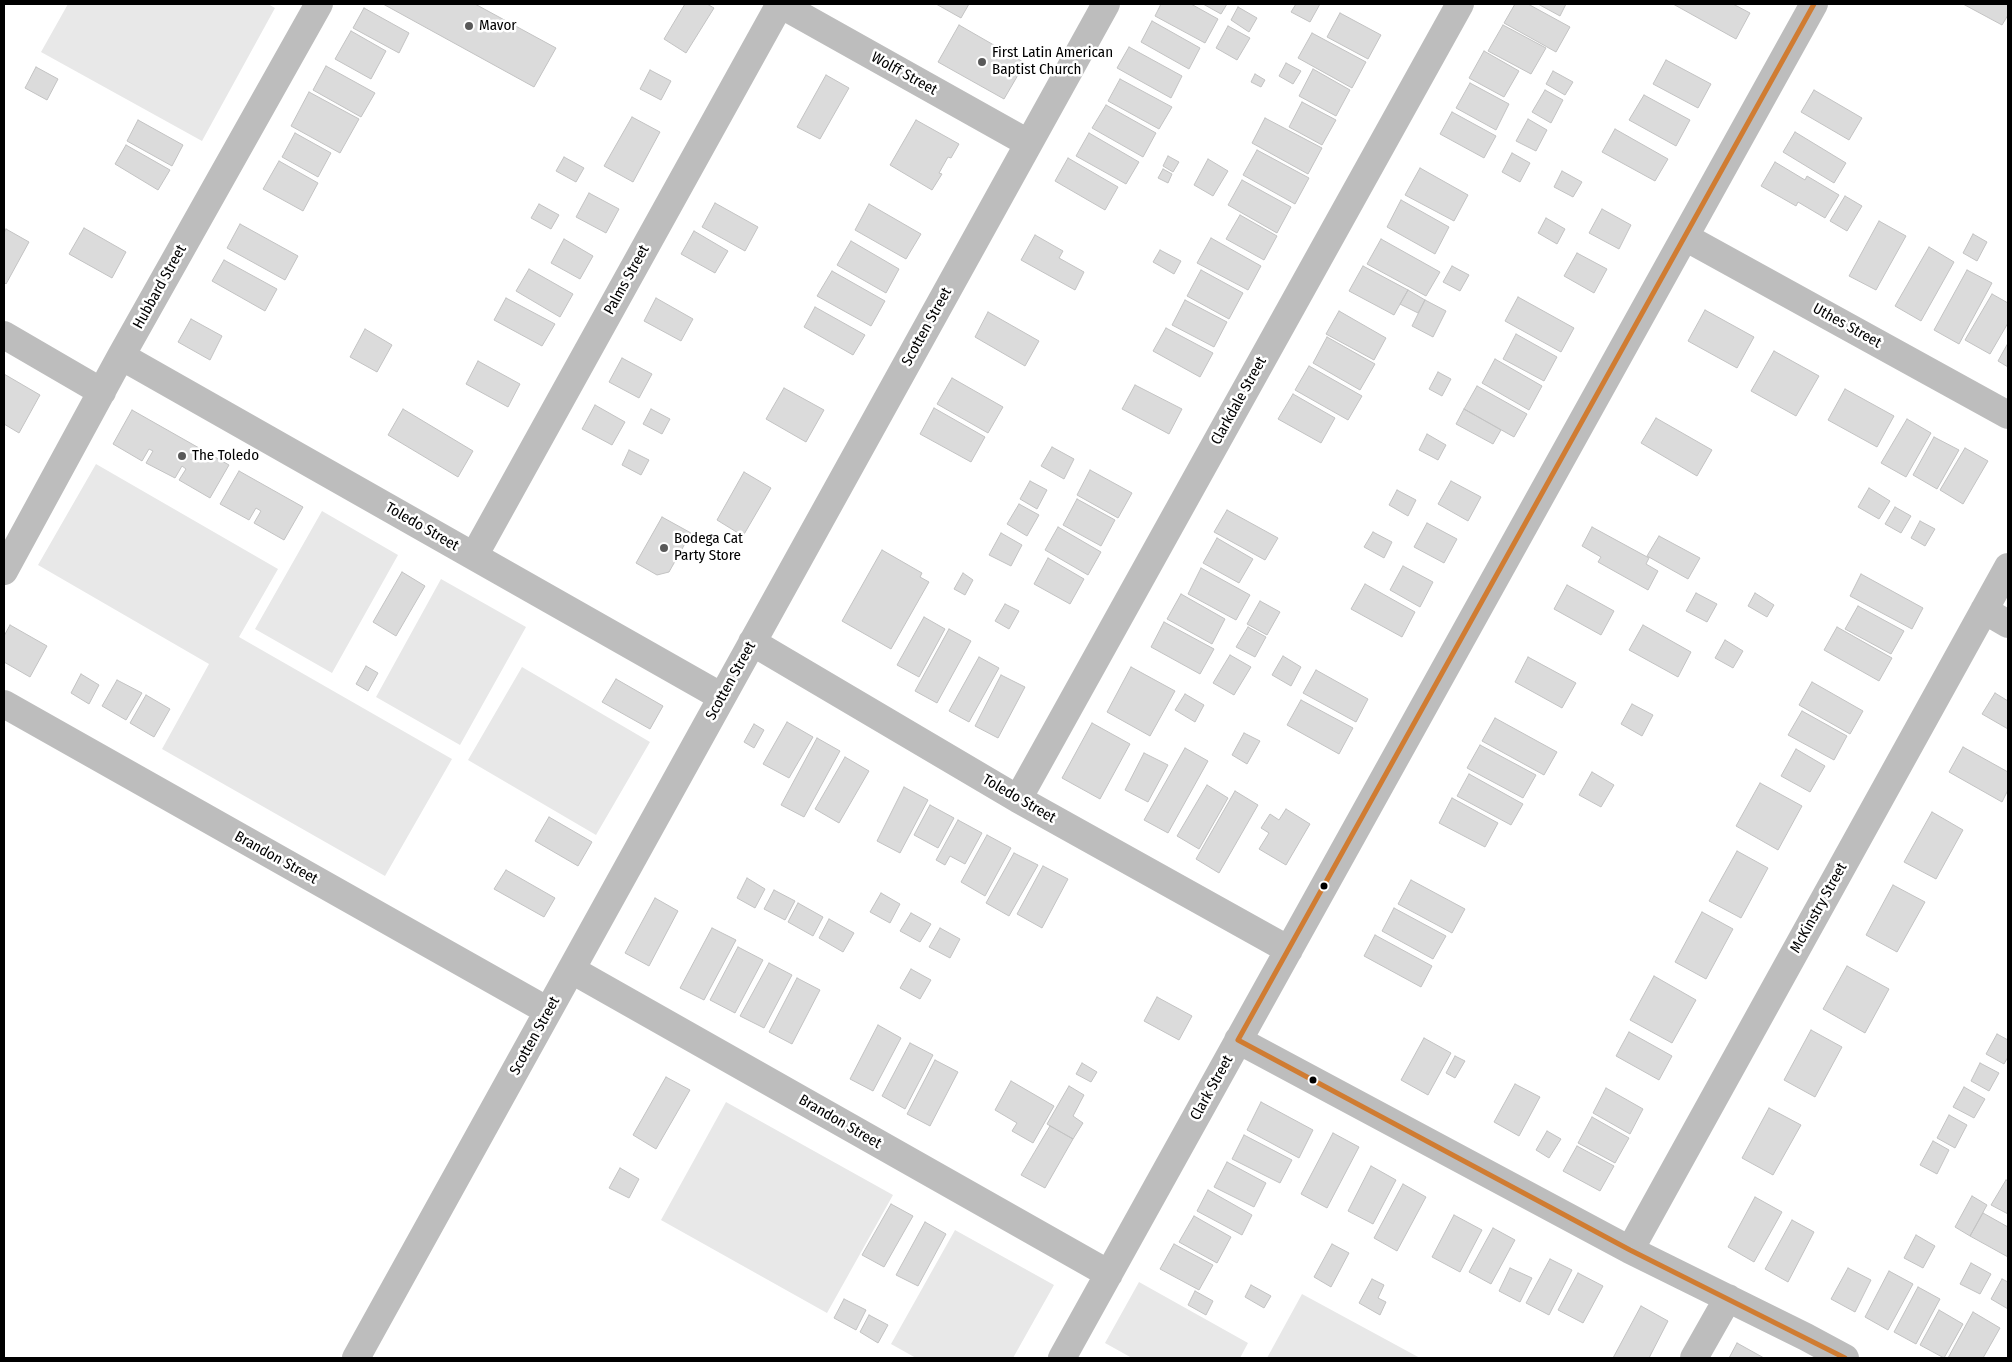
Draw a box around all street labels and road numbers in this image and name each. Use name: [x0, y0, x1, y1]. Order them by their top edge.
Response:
street label: Wolff Street: [868, 49, 940, 99]
street label: Hubbard Street: [129, 242, 191, 332]
street label: Palms Street: [601, 242, 653, 318]
street label: Scotten Street: [898, 285, 956, 369]
street label: Uthes Street: [1809, 300, 1885, 352]
street label: Clarkdale Street: [1207, 354, 1271, 448]
street label: Toledo Street: [382, 499, 462, 555]
street label: Scotten Street: [702, 639, 760, 723]
street label: Toledo Street: [979, 771, 1059, 827]
street label: Brandon Street: [231, 828, 321, 888]
street label: McKinstry Street: [1787, 860, 1851, 956]
street label: Scotten Street: [506, 994, 564, 1078]
street label: Clark Street: [1187, 1052, 1237, 1124]
street label: Brandon Street: [795, 1091, 885, 1153]

